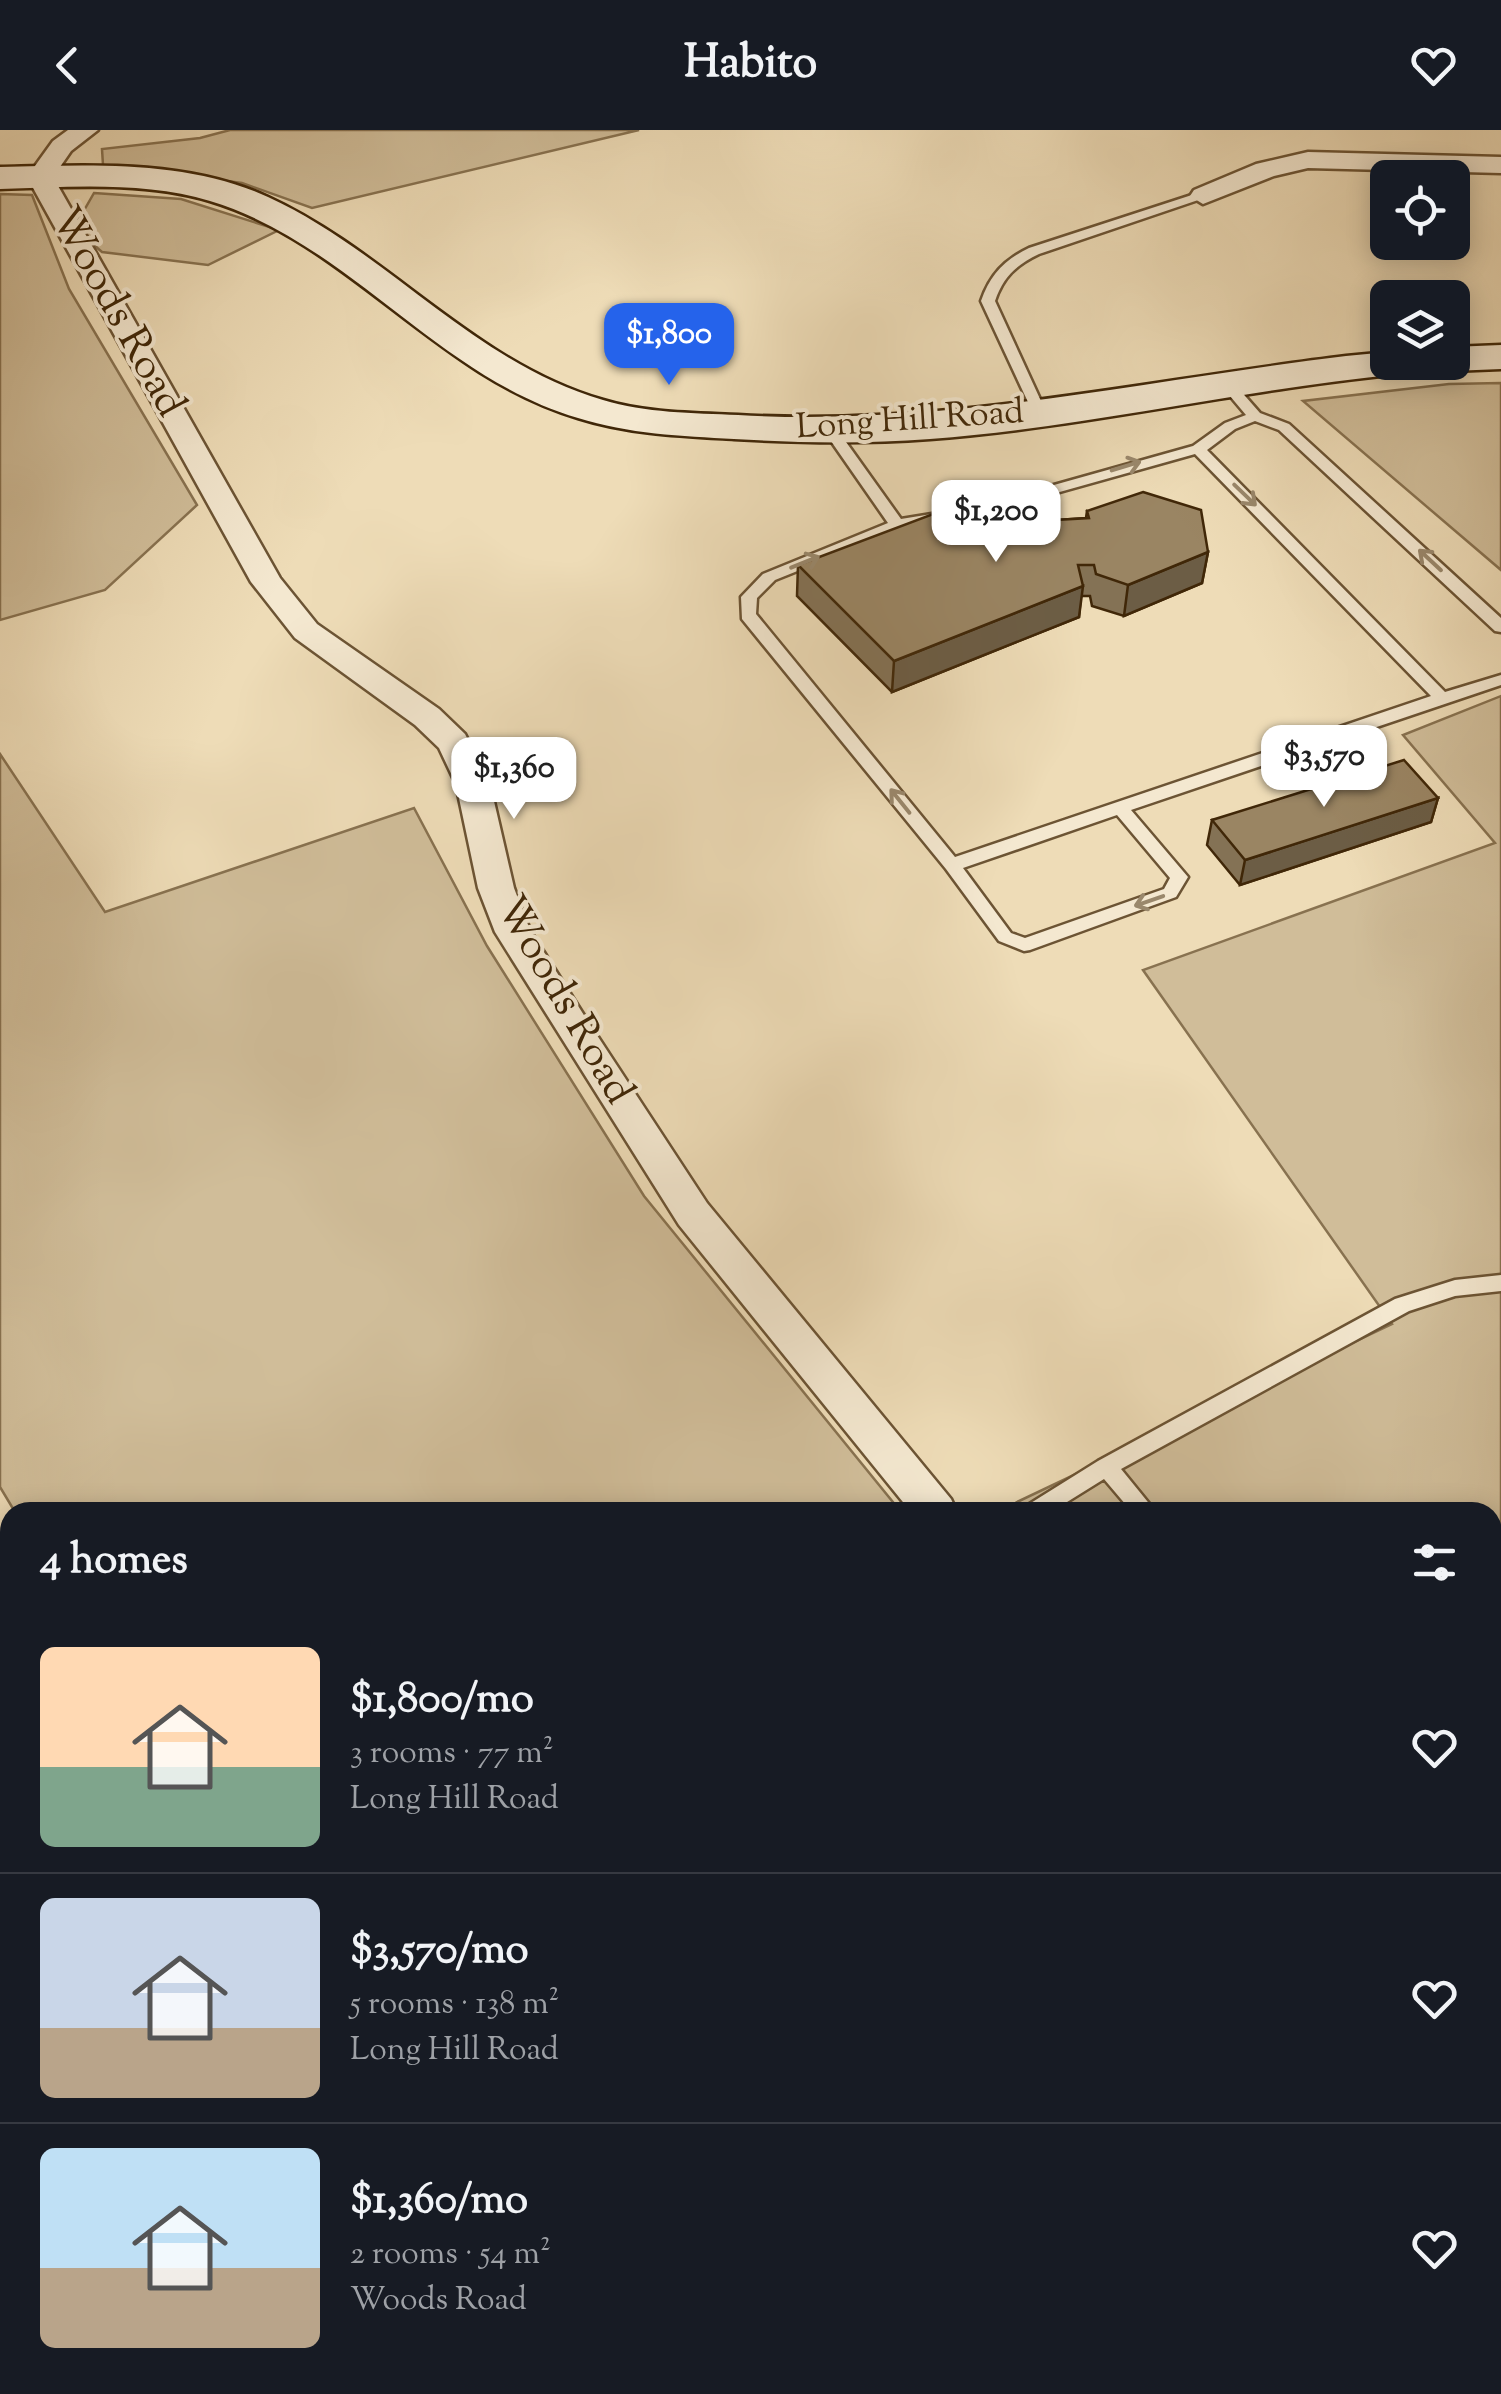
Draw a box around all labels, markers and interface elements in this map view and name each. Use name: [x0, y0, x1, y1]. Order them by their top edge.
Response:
text: Habito: [684, 33, 817, 98]
icon: back: [40, 38, 95, 93]
icon: heart: [1406, 38, 1461, 93]
map controls: [1370, 160, 1470, 380]
button: locate: [1370, 160, 1470, 260]
street label: Woods Road: [34, 197, 198, 429]
button: layers: [1370, 280, 1470, 380]
pin: $1,800: [588, 303, 750, 388]
text: $1,800: [626, 312, 712, 358]
street label: Long Hill Road: [794, 388, 1026, 454]
one-way arrow: [1110, 456, 1141, 474]
pin: $1,200: [915, 480, 1077, 565]
one-way arrow: [1233, 483, 1257, 507]
text: $1,200: [954, 489, 1038, 535]
one-way arrow: [1418, 549, 1443, 572]
one-way arrow: [789, 552, 819, 570]
pin: $3,570: [1243, 725, 1405, 810]
text: $3,570: [1283, 734, 1365, 780]
pin: $1,360: [433, 737, 595, 822]
text: $1,360: [473, 746, 555, 792]
one-way arrow: [889, 788, 911, 814]
street label: Woods Road: [479, 886, 647, 1116]
one-way arrow: [1134, 893, 1165, 911]
text: 4 homes: [40, 1532, 188, 1592]
icon: filters: [1407, 1535, 1462, 1590]
text: $1,800/mo: [350, 1671, 534, 1731]
icon: home: [120, 1687, 240, 1807]
icon: heart: [1407, 1720, 1462, 1775]
text: 3 rooms · 77 m²: [350, 1731, 554, 1777]
text: Long Hill Road: [350, 1777, 559, 1823]
text: $3,570/mo: [350, 1922, 529, 1982]
icon: home: [120, 1938, 240, 2058]
icon: heart: [1407, 1971, 1462, 2026]
text: 5 rooms · 138 m²: [350, 1982, 559, 2028]
text: Long Hill Road: [350, 2028, 559, 2074]
text: $1,360/mo: [350, 2172, 528, 2232]
icon: home: [120, 2188, 240, 2308]
icon: heart: [1407, 2221, 1462, 2276]
text: 2 rooms · 54 m²: [350, 2232, 551, 2278]
text: Woods Road: [350, 2278, 527, 2324]

